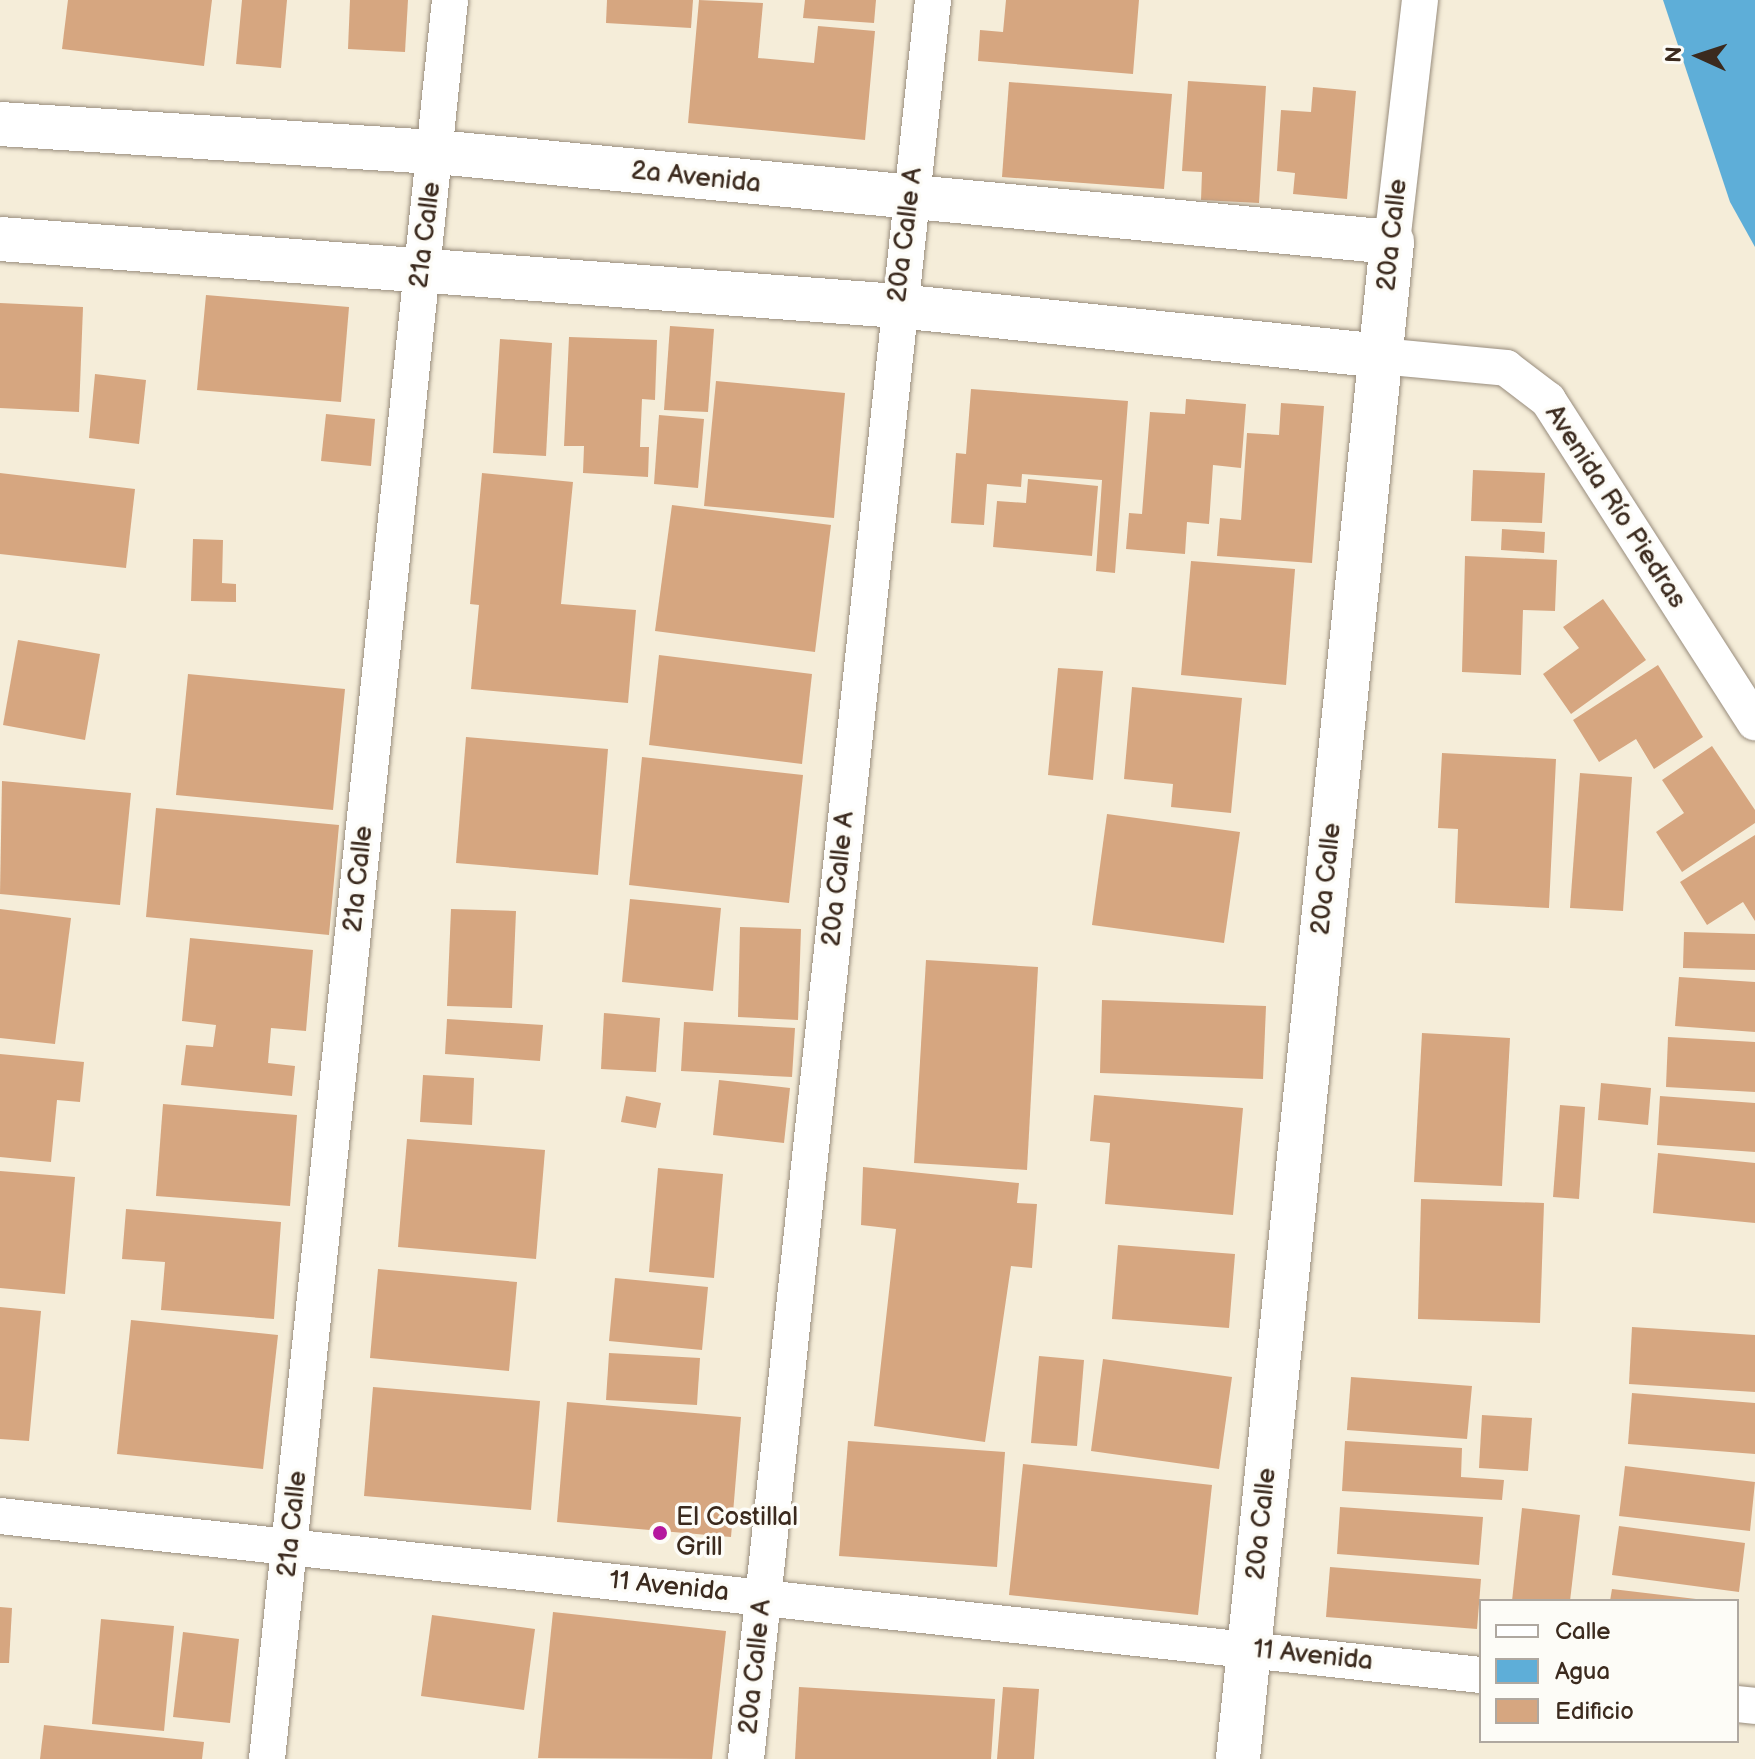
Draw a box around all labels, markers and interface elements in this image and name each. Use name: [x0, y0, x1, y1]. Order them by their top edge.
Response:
north arrow: [1659, 16, 1739, 96]
text: N: [1661, 46, 1688, 64]
street label: 2a Avenida: [630, 156, 762, 200]
street label: 20a Calle A: [882, 166, 930, 304]
street label: 20a Calle: [1372, 177, 1414, 293]
street label: 21a Calle: [404, 180, 448, 290]
street label: Avenida Río Piedras: [1538, 400, 1692, 614]
street label: 20a Calle A: [816, 810, 862, 948]
street label: 20a Calle: [1306, 821, 1348, 937]
street label: 21a Calle: [338, 824, 380, 934]
street label: 20a Calle: [1241, 1466, 1283, 1582]
street label: 21a Calle: [272, 1469, 314, 1579]
place label: El Costillal Grill: [676, 1502, 798, 1564]
marker: El Costillal Grill: [651, 1524, 669, 1542]
street label: 11 Avenida: [608, 1565, 730, 1609]
street label: 20a Calle A: [733, 1598, 779, 1736]
legend: [1479, 1599, 1739, 1743]
text: Calle: [1555, 1617, 1610, 1646]
street label: 11 Avenida: [1252, 1634, 1374, 1678]
text: Agua: [1555, 1657, 1610, 1686]
text: Edificio: [1555, 1697, 1634, 1726]

